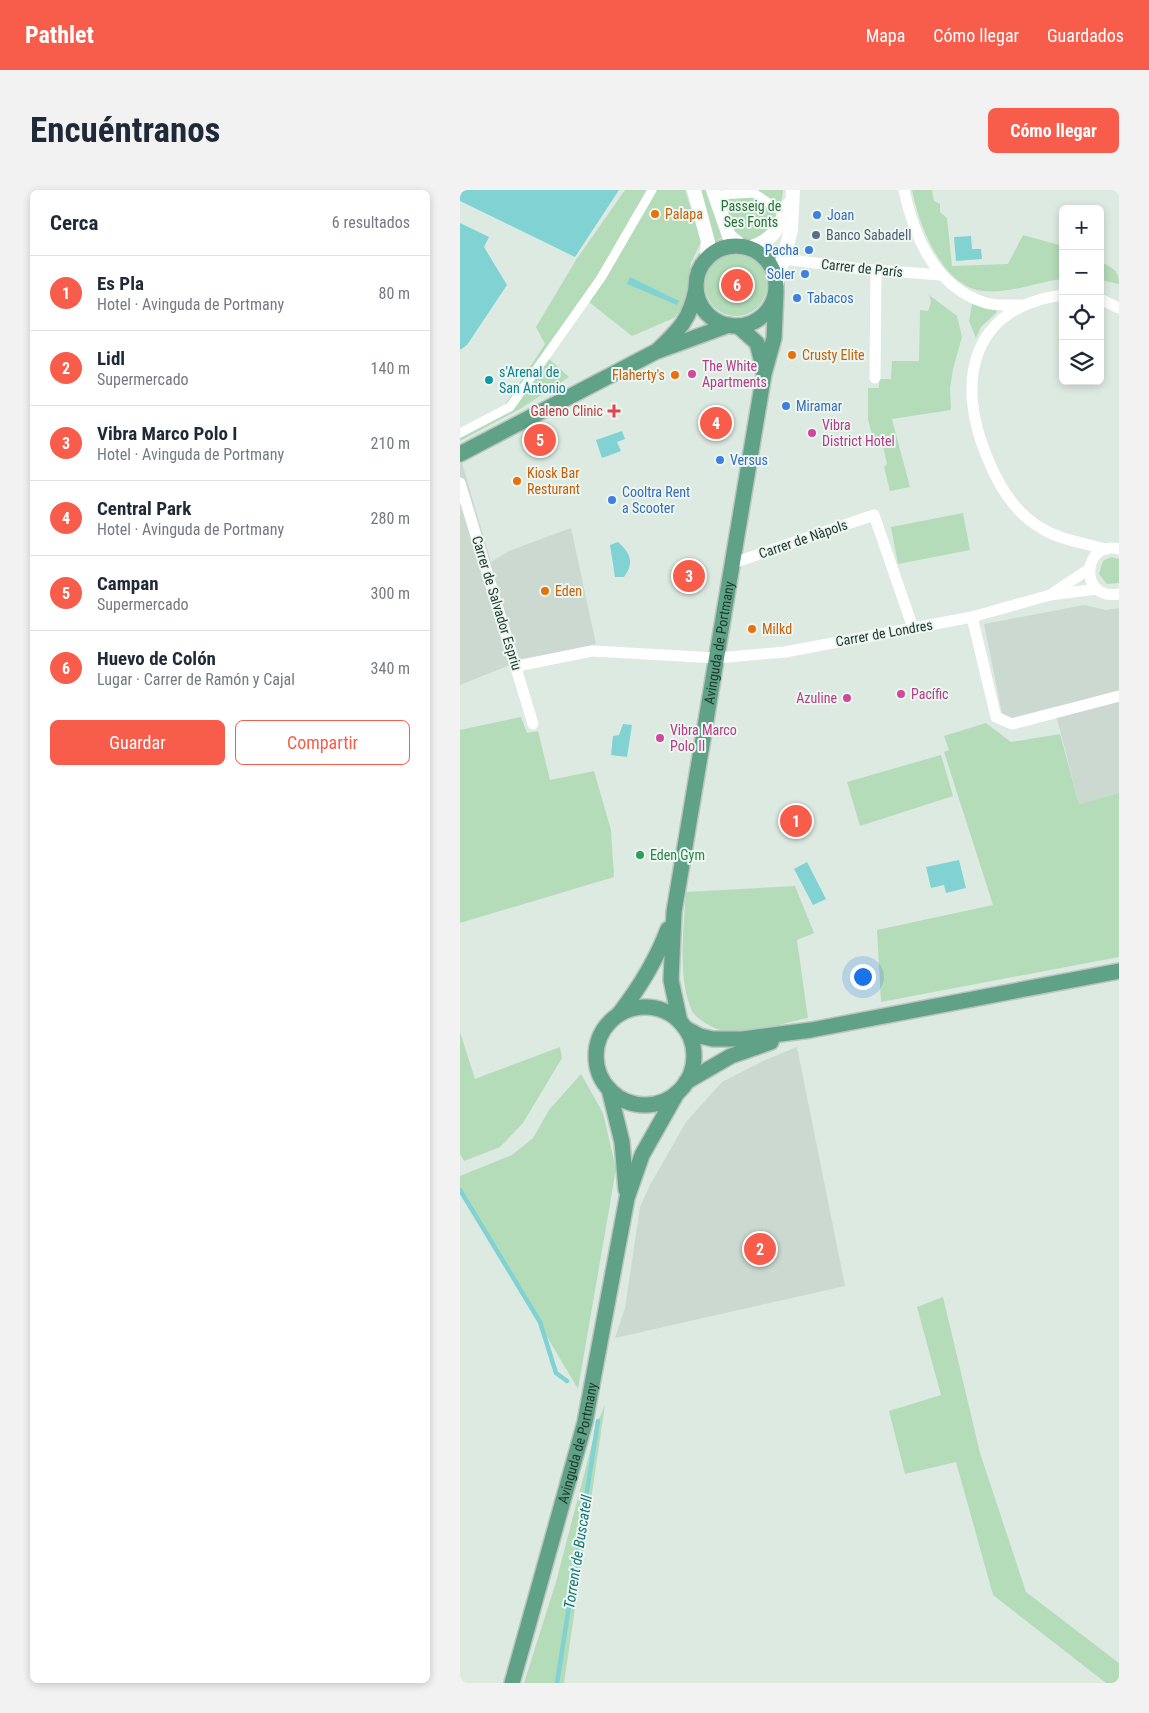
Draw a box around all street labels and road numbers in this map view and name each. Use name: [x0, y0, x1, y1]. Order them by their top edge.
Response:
street label: Carrer de París: [820, 256, 904, 280]
street label: Carrer de Nàpols: [757, 516, 849, 562]
street label: Carrer de Salvador Espriu: [469, 534, 525, 672]
street label: Avinguda de Portmany: [701, 580, 737, 705]
street label: Carrer de Londres: [834, 617, 934, 649]
street label: Avinguda de Portmany: [555, 1381, 600, 1505]

